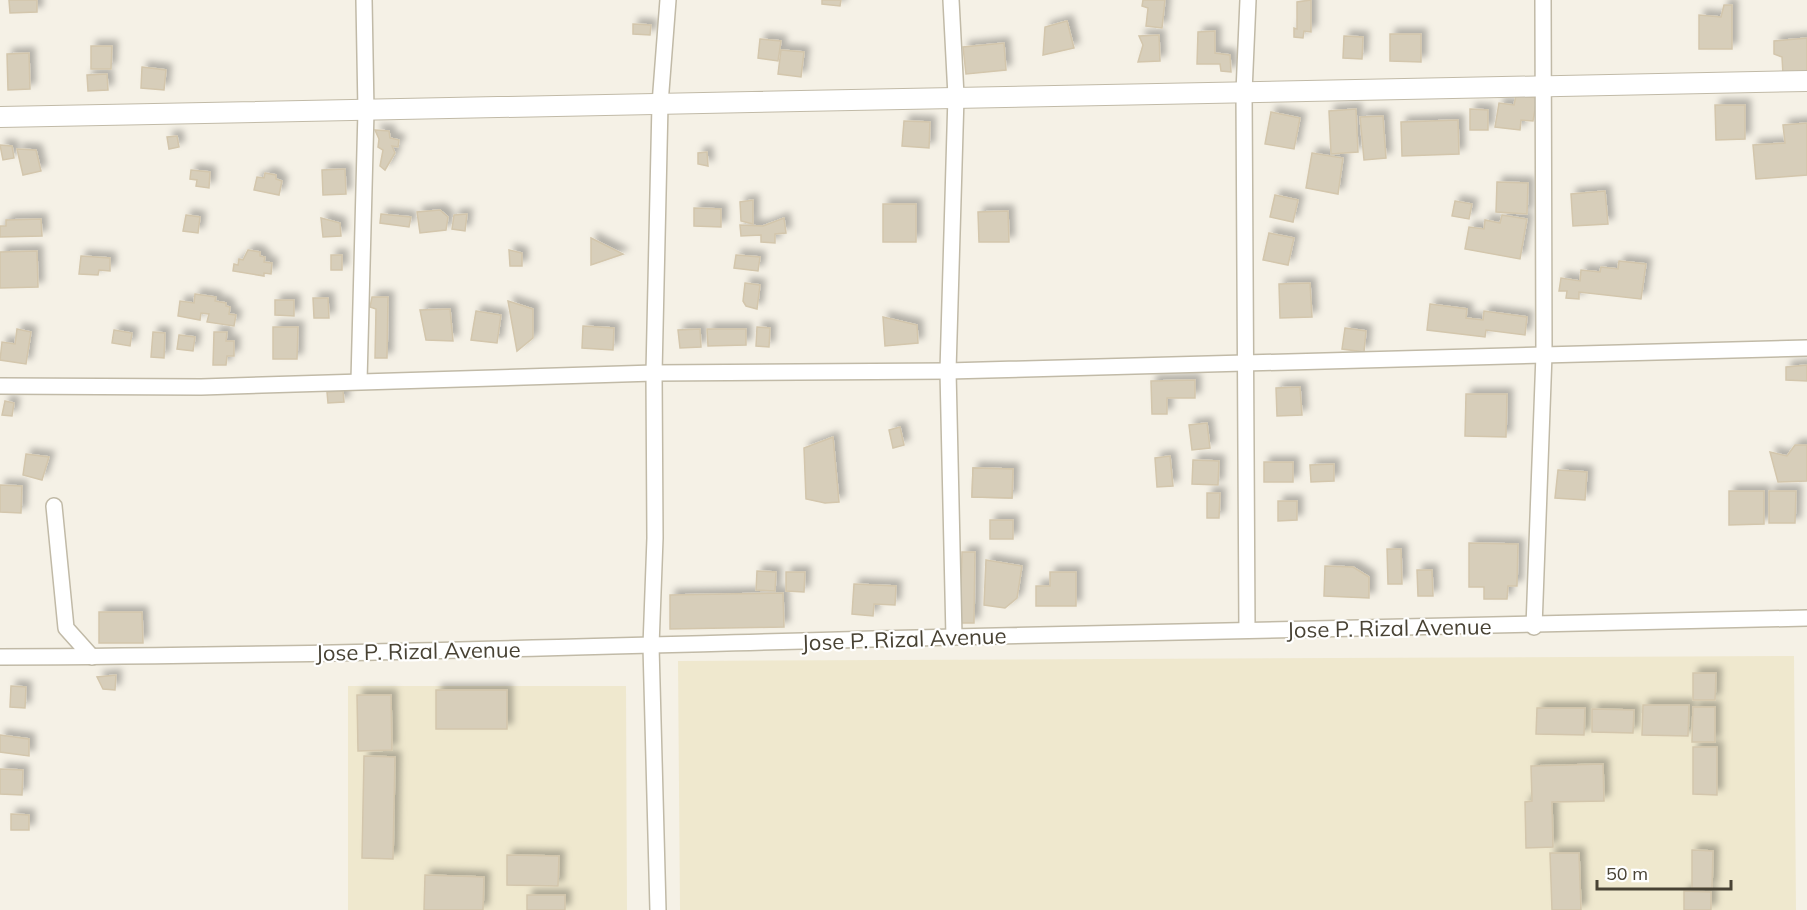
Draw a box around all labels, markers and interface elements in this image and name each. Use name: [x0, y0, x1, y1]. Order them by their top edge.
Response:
street label: Jose P. Rizal Avenue: [1286, 612, 1492, 644]
street label: Jose P. Rizal Avenue: [801, 621, 1007, 657]
street label: Jose P. Rizal Avenue: [315, 635, 521, 667]
scale bar: [1597, 853, 1730, 891]
text: 50 m: [1606, 862, 1648, 885]

